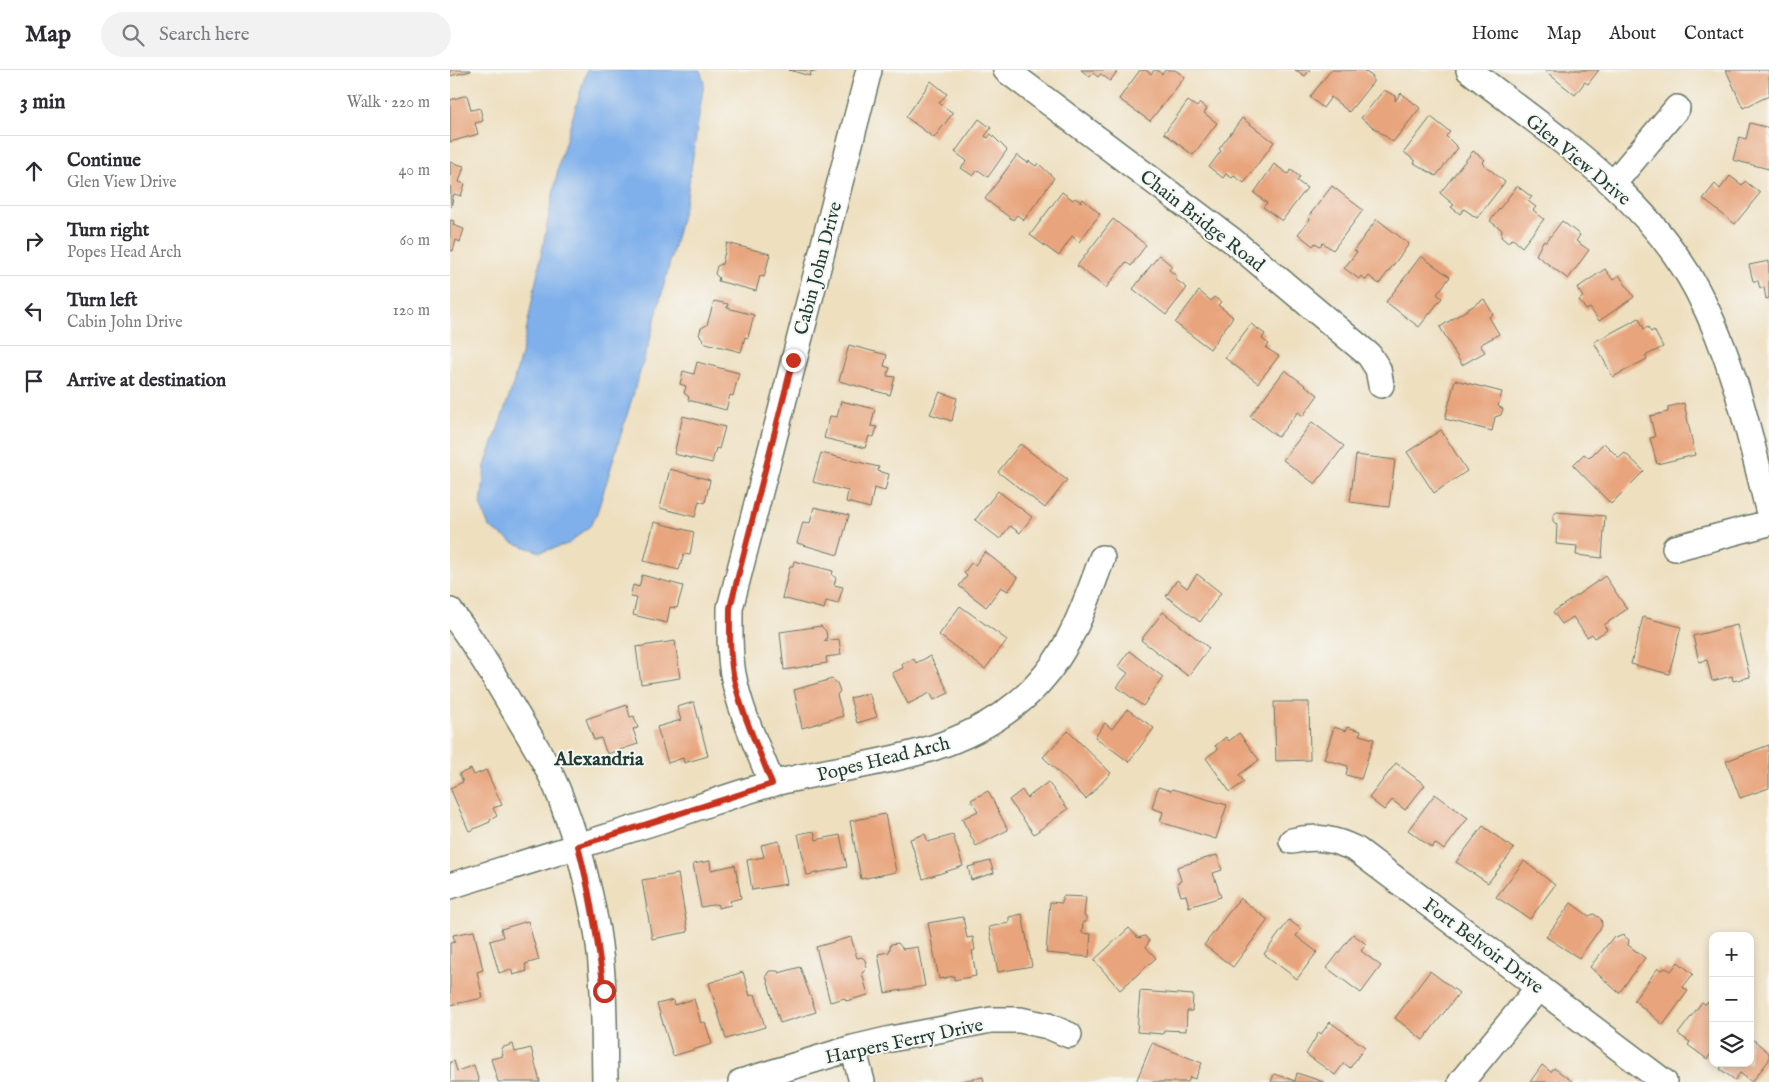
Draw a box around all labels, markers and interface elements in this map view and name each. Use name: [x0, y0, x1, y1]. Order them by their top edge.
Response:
search box: [101, 12, 451, 57]
text: Map: [25, 19, 71, 50]
icon: search: [119, 21, 147, 49]
text: Search here: [159, 23, 250, 47]
text: Home: [1472, 23, 1519, 46]
text: Map: [1547, 23, 1581, 46]
text: About: [1609, 23, 1656, 46]
text: Contact: [1684, 23, 1744, 46]
text: 3 min: [20, 89, 65, 116]
text: Walk · 220 m: [347, 93, 430, 113]
street label: Glen View Drive: [1520, 109, 1636, 212]
text: Continue: [67, 149, 141, 173]
icon: ahead: [20, 157, 48, 185]
text: 40 m: [398, 161, 430, 181]
street label: Chain Bridge Road: [1134, 165, 1270, 278]
text: Glen View Drive: [67, 173, 177, 193]
street label: Cabin John Drive: [790, 199, 848, 338]
text: Turn right: [67, 219, 149, 243]
icon: right: [20, 227, 48, 255]
text: 60 m: [400, 231, 430, 251]
text: Popes Head Arch: [67, 243, 182, 263]
text: Turn left: [67, 289, 138, 313]
icon: left: [20, 297, 48, 325]
text: 120 m: [393, 301, 430, 321]
text: Cabin John Drive: [67, 313, 183, 333]
route end: [782, 349, 805, 372]
icon: arrive: [20, 367, 48, 395]
text: Arrive at destination: [67, 369, 226, 393]
street label: Popes Head Arch: [815, 732, 952, 788]
district label: Alexandria: [553, 747, 644, 772]
street label: Fort Belvoir Drive: [1418, 893, 1548, 1000]
map controls: [1709, 932, 1754, 1067]
button: +: [1709, 932, 1754, 977]
button: −: [1709, 977, 1754, 1022]
route start: [593, 980, 616, 1003]
street label: Harpers Ferry Drive: [823, 1013, 986, 1070]
button: layers: [1709, 1022, 1754, 1067]

